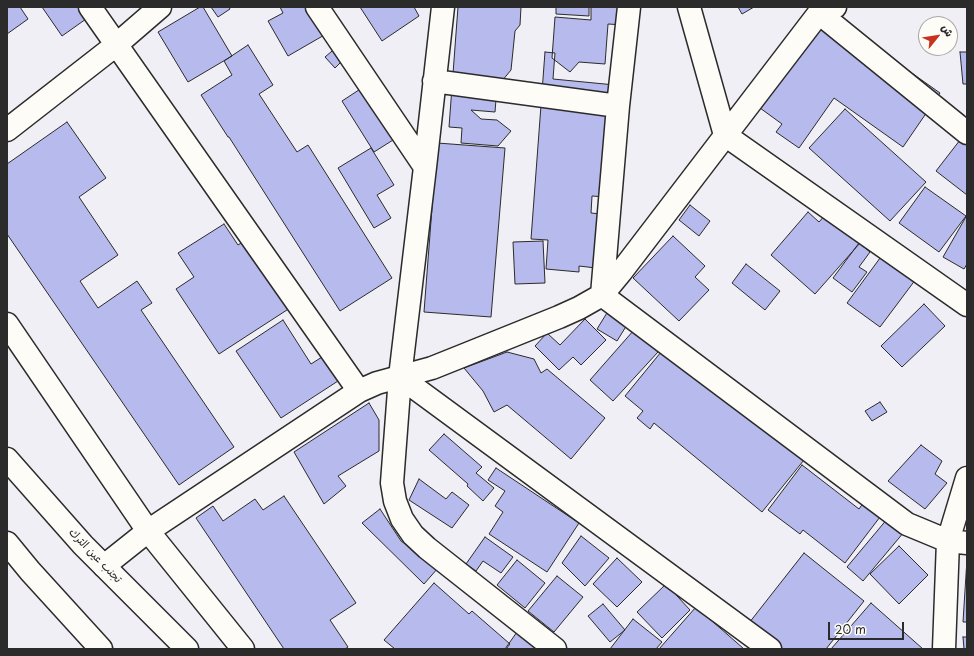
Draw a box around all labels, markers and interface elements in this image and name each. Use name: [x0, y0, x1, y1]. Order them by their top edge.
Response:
north arrow: [918, 16, 958, 56]
text: ش: [938, 21, 958, 40]
street label: تجنب عين الترك: [66, 526, 124, 586]
scale bar: [830, 614, 906, 640]
text: 20 m: [835, 620, 866, 638]

